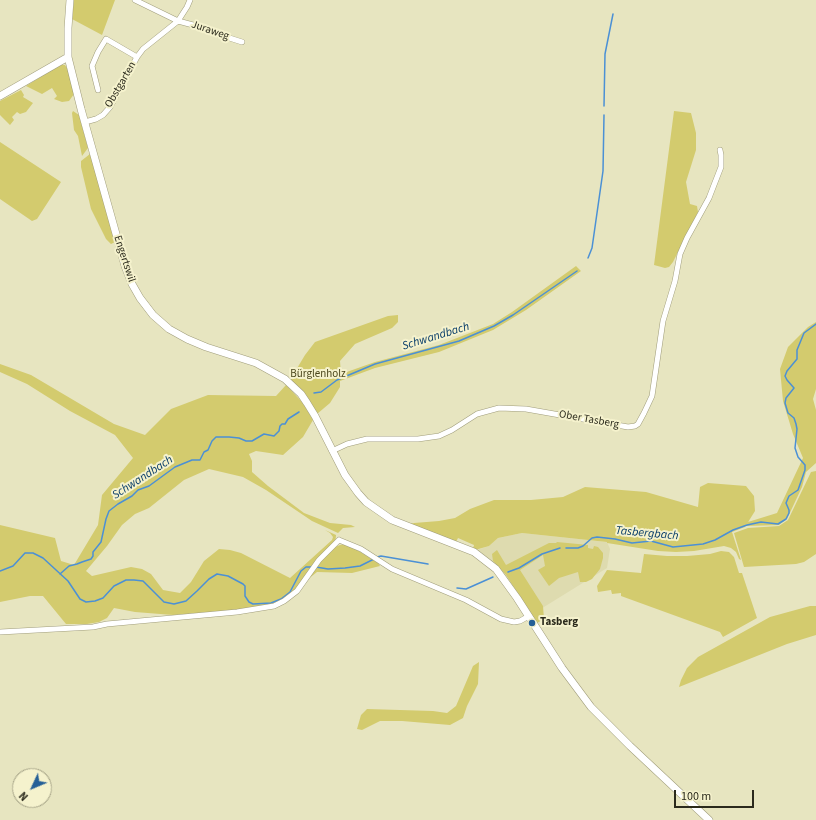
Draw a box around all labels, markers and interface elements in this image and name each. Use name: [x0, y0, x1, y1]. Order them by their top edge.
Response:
street label: Juraweg: [189, 18, 231, 44]
street label: Obstgarten: [103, 60, 139, 110]
street label: Engertswil: [110, 234, 138, 284]
water label: Schwandbach: [401, 320, 471, 354]
park label: Bürglenholz: [290, 368, 346, 382]
street label: Ober Tasberg: [558, 408, 620, 432]
water label: Schwandbach: [110, 453, 176, 503]
water label: Tasbergbach: [615, 524, 679, 544]
place label: Tasberg: [540, 616, 578, 630]
marker: Tasberg: [527, 618, 537, 628]
north arrow: [12, 768, 52, 808]
scale bar: [676, 782, 756, 808]
text: N: [16, 788, 32, 804]
text: 100 m: [681, 788, 711, 805]

